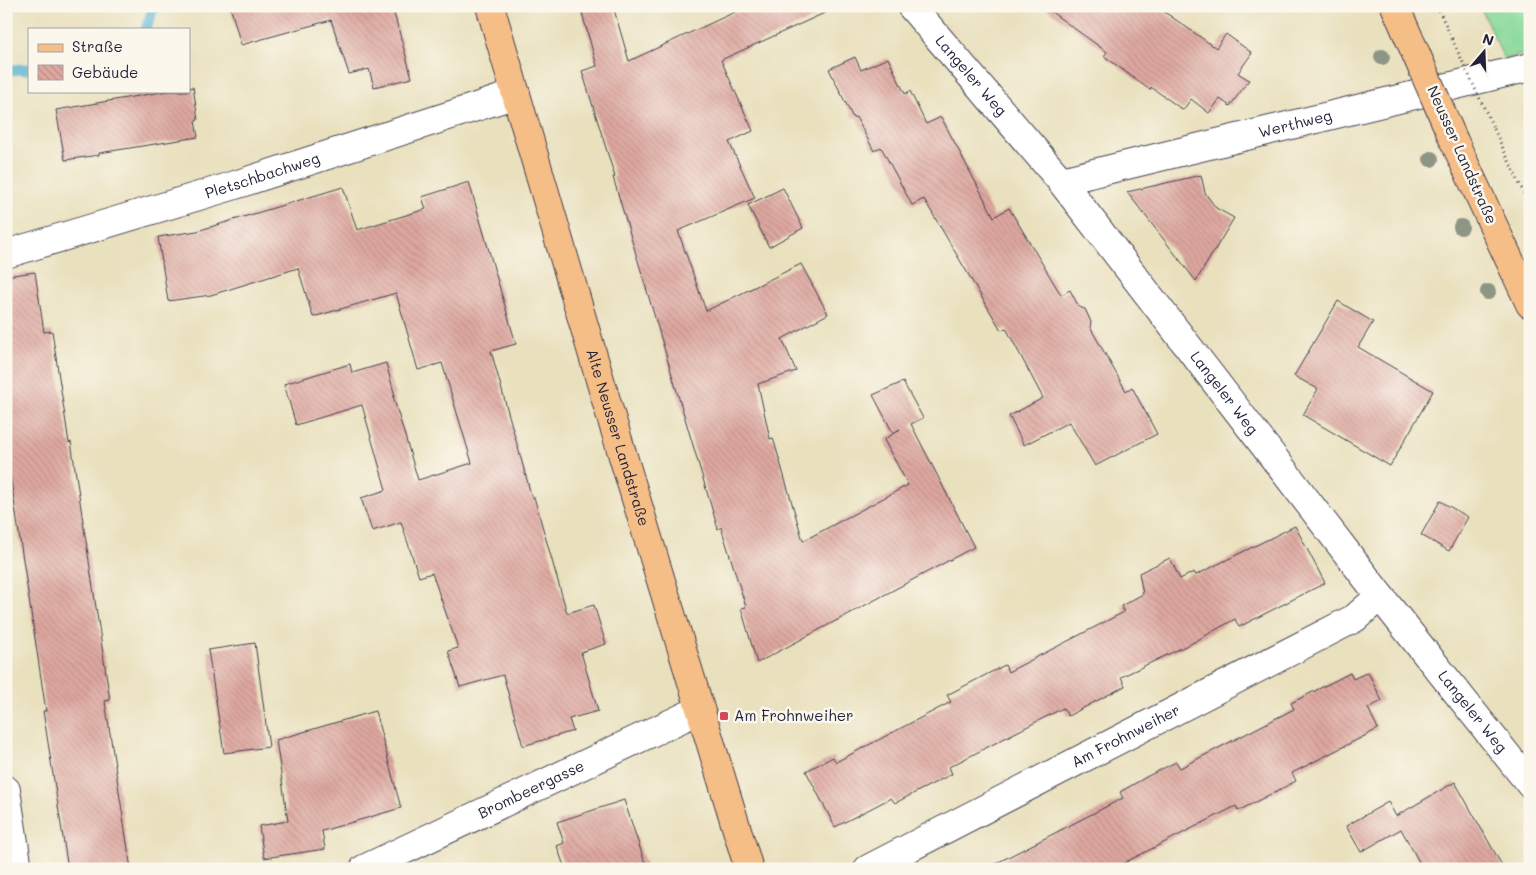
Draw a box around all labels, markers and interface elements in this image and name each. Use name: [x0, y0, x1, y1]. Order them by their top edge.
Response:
legend: [28, 28, 190, 92]
north arrow: [1458, 28, 1508, 78]
text: N: [1480, 29, 1497, 50]
street label: Langeler Weg: [931, 31, 1012, 120]
text: Straße: [72, 36, 123, 56]
text: Gebäude: [72, 62, 138, 82]
street label: Neusser Landstraße: [1423, 82, 1502, 227]
street label: Werthweg: [1256, 104, 1334, 142]
street label: Pletschbachweg: [202, 147, 322, 203]
street label: Alte Neusser Landstraße: [582, 346, 655, 528]
street label: Langeler Weg: [1186, 347, 1263, 439]
street label: Langeler Weg: [1434, 666, 1512, 757]
street label: Am Frohnweiher: [1068, 699, 1183, 772]
place label: Am Frohnweiher: [734, 705, 854, 725]
marker: Am Frohnweiher: [718, 710, 730, 722]
street label: Brombeergasse: [474, 755, 587, 823]

